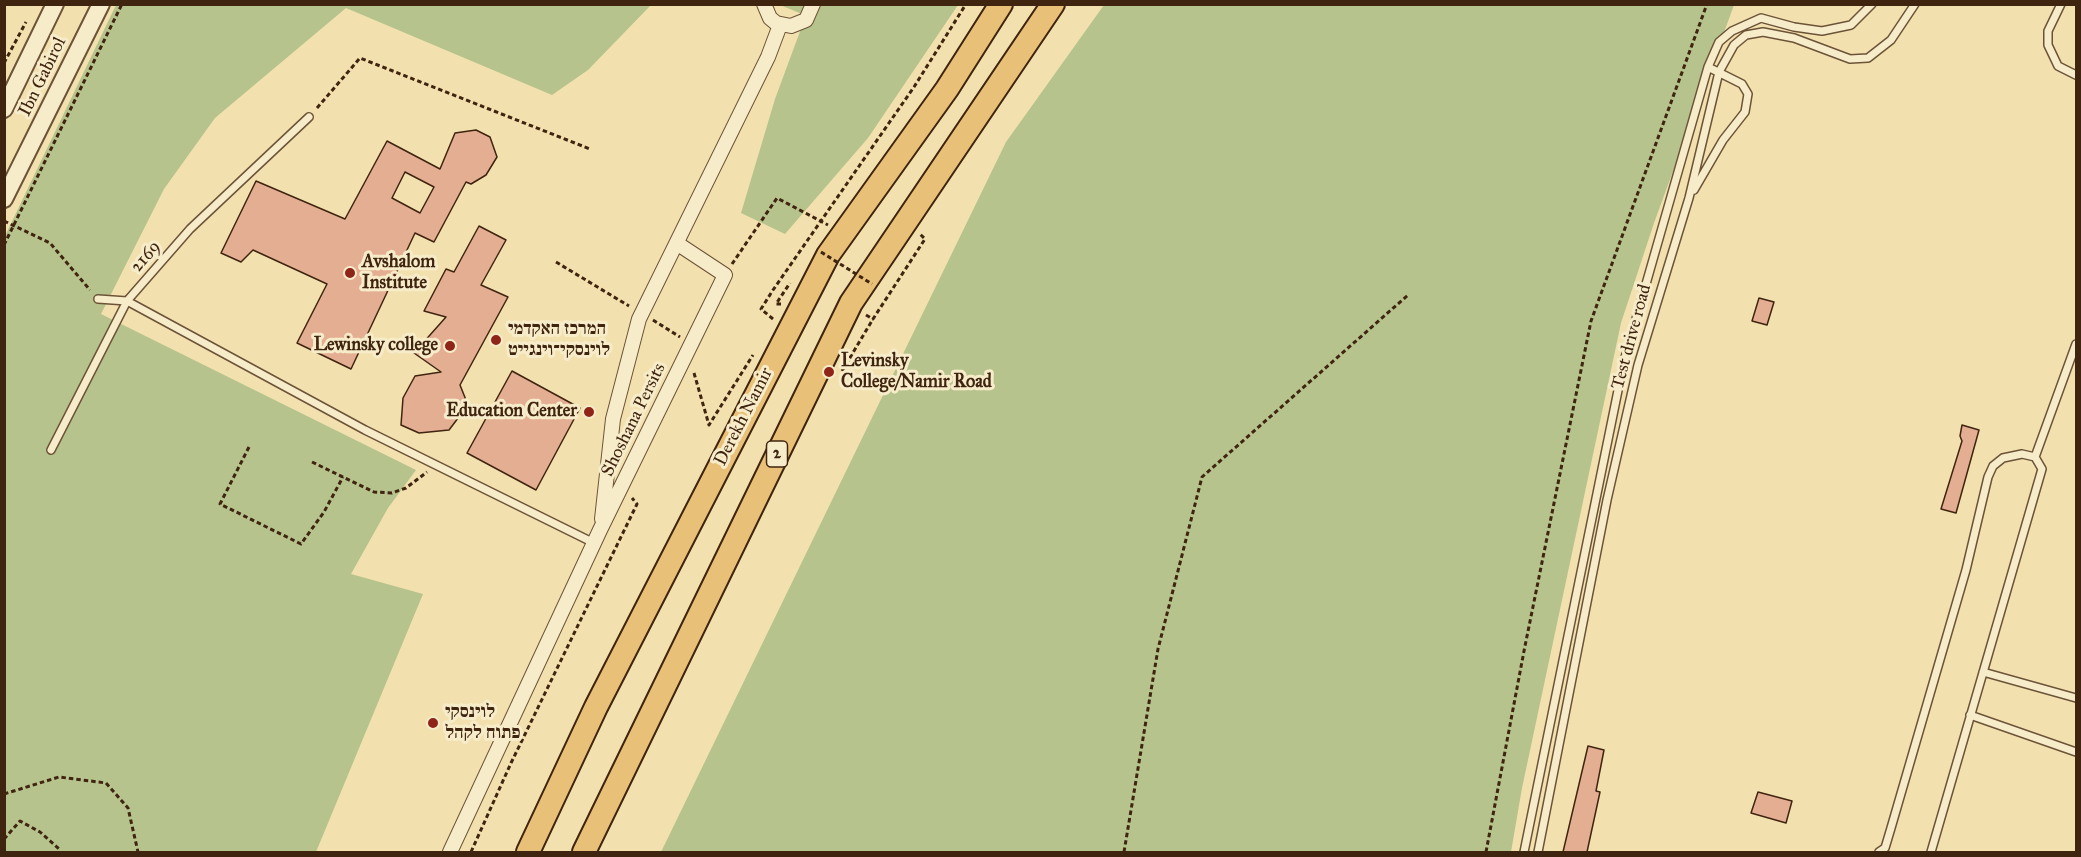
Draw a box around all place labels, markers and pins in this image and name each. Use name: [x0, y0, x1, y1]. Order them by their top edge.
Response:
place label: Avshalom Institute: [362, 252, 435, 294]
marker: Avshalom Institute: [343, 266, 357, 280]
place label: המרכז האקדמי לוינסקי־וינגייט: [508, 319, 610, 362]
marker: המרכז האקדמי לוינסקי־וינגייט: [489, 333, 503, 347]
place label: Lewinsky college: [314, 335, 438, 357]
marker: Lewinsky college: [443, 339, 457, 353]
place label: Levinsky College/Namir Road: [841, 351, 992, 394]
marker: Levinsky College/Namir Road: [822, 365, 836, 379]
place label: Education Center: [446, 401, 577, 423]
marker: Education Center: [582, 405, 596, 419]
place label: לוינסקי פתוח לקהל: [445, 702, 521, 744]
marker: לוינסקי פתוח לקהל: [426, 716, 440, 730]

